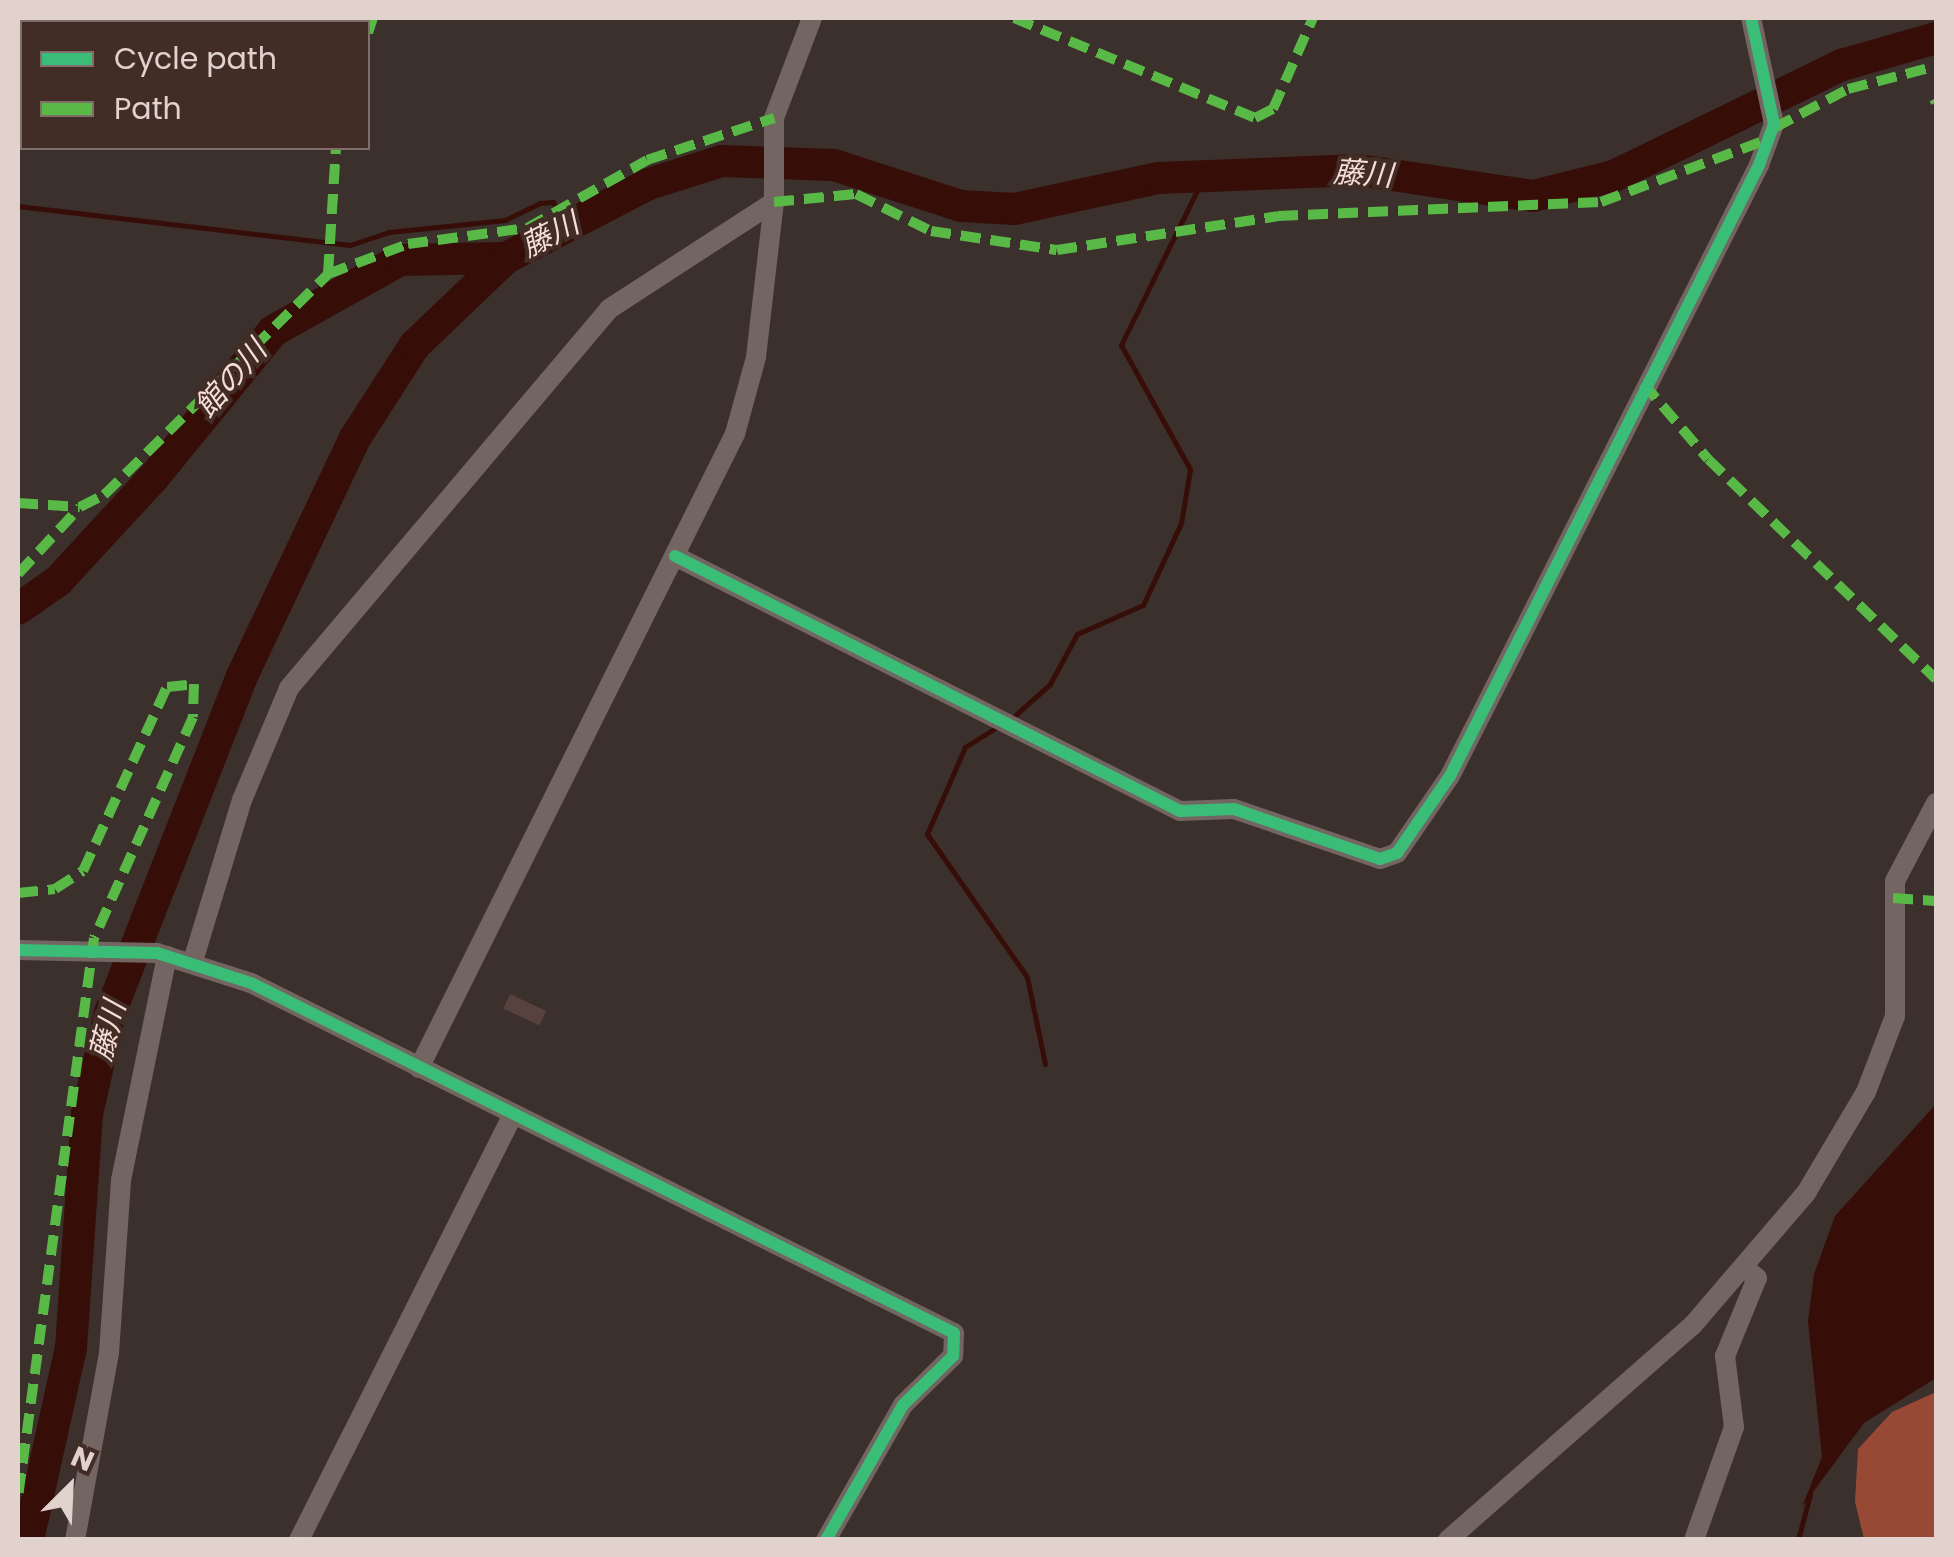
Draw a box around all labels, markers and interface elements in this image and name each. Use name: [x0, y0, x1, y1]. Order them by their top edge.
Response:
legend: [20, 20, 370, 150]
text: Cycle path: [114, 37, 277, 80]
text: Path: [114, 87, 182, 130]
water label: 藤川: [1332, 154, 1394, 194]
water label: 藤川: [515, 205, 585, 265]
water label: 館の川: [188, 333, 274, 425]
water label: 藤川: [83, 997, 133, 1065]
north arrow: [20, 1437, 120, 1537]
text: N: [65, 1437, 100, 1481]

